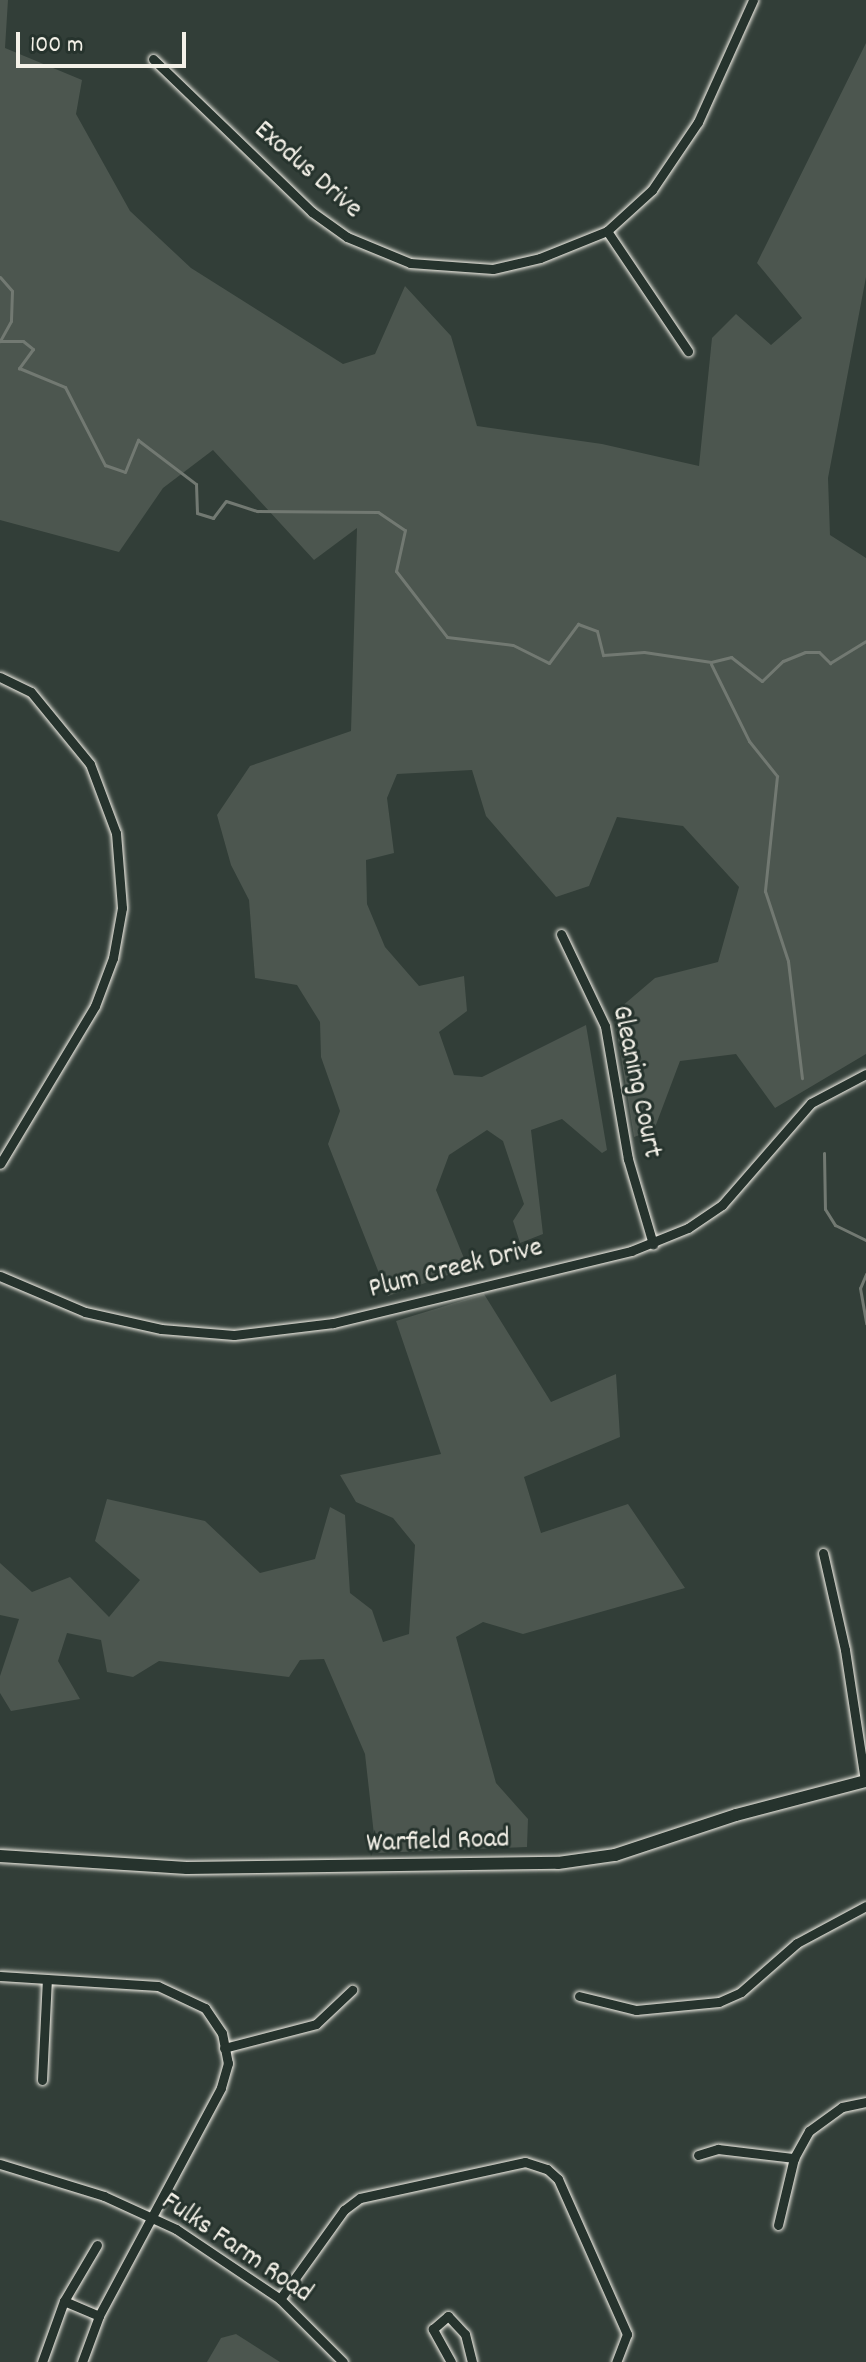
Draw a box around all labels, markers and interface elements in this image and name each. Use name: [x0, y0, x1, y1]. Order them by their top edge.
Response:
scale bar: [20, 16, 190, 66]
text: 100 m: [30, 29, 83, 63]
street label: Exodus Drive: [246, 115, 368, 227]
street label: Gleaning Court: [602, 1003, 668, 1161]
street label: Plum Creek Drive: [366, 1232, 546, 1308]
street label: Warfield Road: [366, 1824, 510, 1862]
street label: Fulks Farm Road: [154, 2186, 318, 2312]

